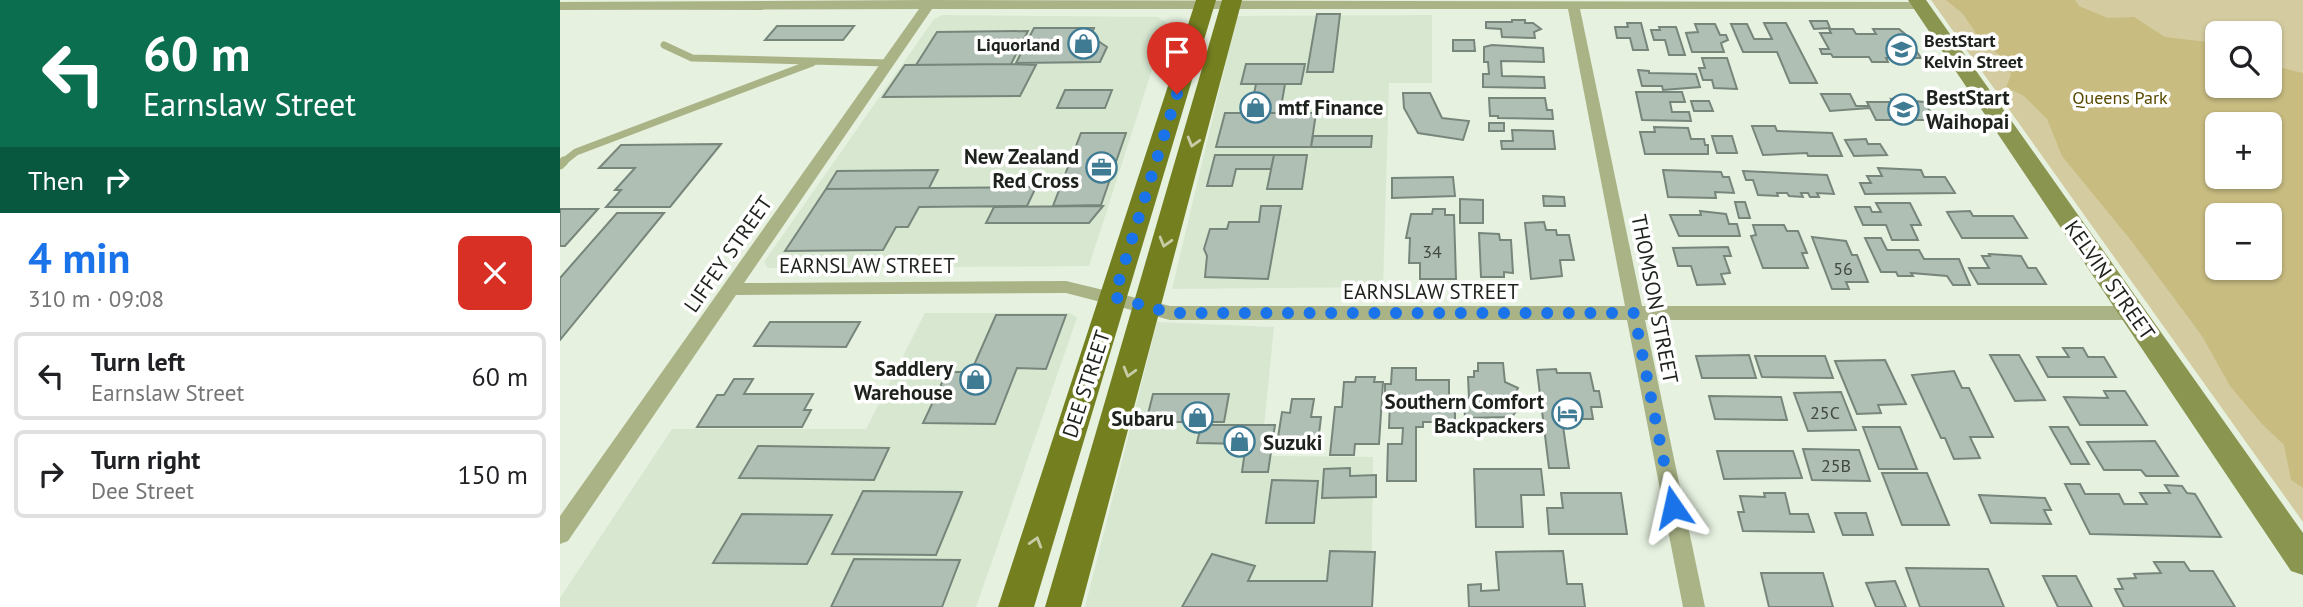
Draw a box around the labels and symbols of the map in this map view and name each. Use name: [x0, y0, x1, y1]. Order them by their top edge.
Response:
pin: [1147, 22, 1207, 94]
shop icon: Liquorland: [1066, 27, 1100, 61]
place label: BestStart Kelvin Street: [1924, 29, 2024, 73]
place label: Liquorland: [977, 33, 1060, 56]
school or university icon: BestStart Kelvin Street: [1884, 33, 1918, 67]
place label: BestStart Waihopai: [1926, 84, 2010, 135]
park label: Queens Park: [2072, 86, 2168, 109]
shop icon: mtf Finance: [1238, 90, 1272, 124]
school or university icon: BestStart Waihopai: [1886, 92, 1920, 126]
place label: mtf Finance: [1278, 94, 1383, 121]
one-way arrow: [1186, 135, 1201, 147]
place label: New Zealand Red Cross: [964, 143, 1079, 194]
office icon: New Zealand Red Cross: [1085, 151, 1119, 185]
street label: LIFFEY STREET: [678, 190, 778, 318]
street label: THOMSON STREET: [1625, 212, 1685, 386]
street label: KELVIN STREET: [2059, 215, 2161, 345]
one-way arrow: [1158, 236, 1173, 248]
house number: 34: [1422, 240, 1442, 263]
street label: EARNSLAW STREET: [779, 252, 955, 279]
house number: 56: [1833, 257, 1853, 280]
street label: EARNSLAW STREET: [1343, 278, 1519, 305]
street label: DEE STREET: [1056, 327, 1116, 441]
place label: Saddlery Warehouse: [854, 355, 954, 406]
shop icon: Saddlery Warehouse: [959, 363, 993, 397]
one-way arrow: [1122, 366, 1137, 378]
place label: Southern Comfort Backpackers: [1385, 388, 1545, 439]
hotel icon: Southern Comfort Backpackers: [1550, 396, 1584, 430]
shop icon: Subaru: [1180, 401, 1214, 435]
house number: 25C: [1810, 401, 1840, 424]
place label: Subaru: [1111, 405, 1174, 432]
shop icon: Suzuki: [1223, 425, 1257, 459]
place label: Suzuki: [1263, 429, 1322, 456]
house number: 25B: [1821, 454, 1851, 477]
position arrow: [1636, 470, 1710, 544]
one-way arrow: [1028, 536, 1043, 548]

